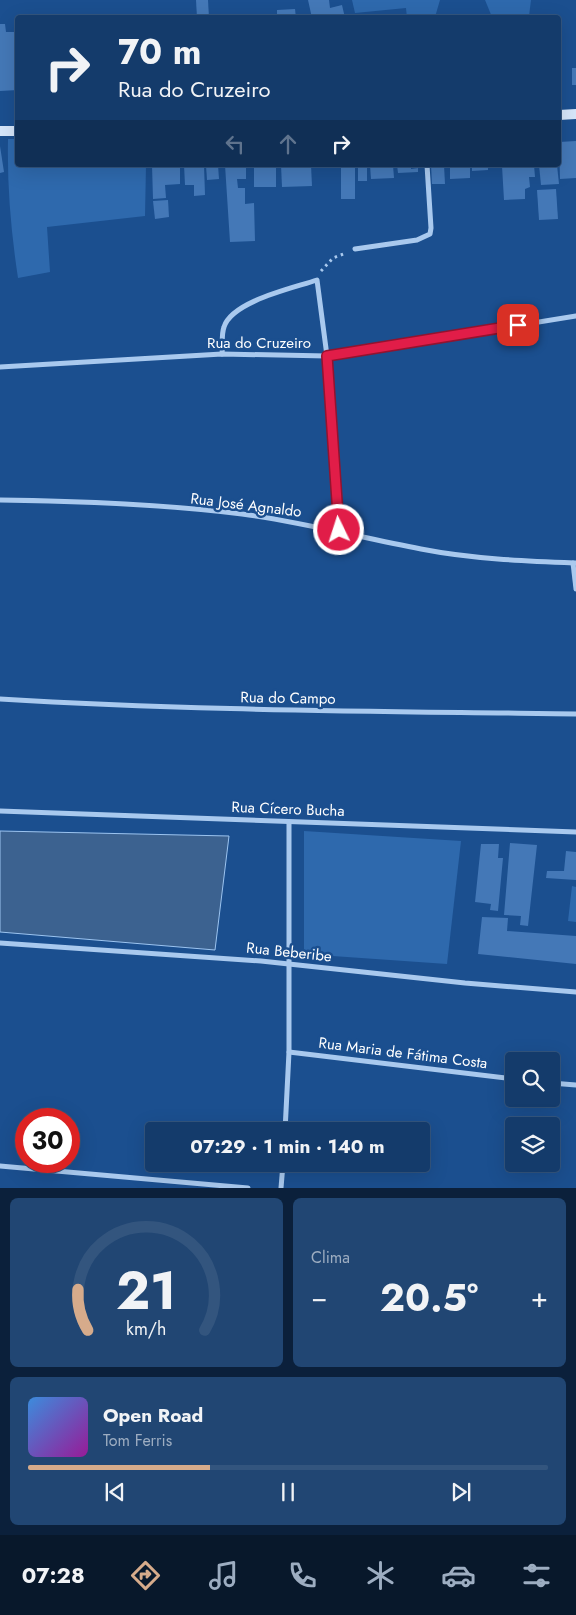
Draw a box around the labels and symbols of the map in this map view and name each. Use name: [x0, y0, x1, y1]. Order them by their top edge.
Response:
pin: [497, 304, 539, 346]
street label: Rua do Cruzeiro: [207, 332, 311, 354]
street label: Rua José Agnaldo: [189, 487, 303, 523]
position arrow: [312, 503, 364, 555]
street label: Rua do Campo: [240, 686, 336, 710]
street label: Rua Cícero Bucha: [231, 796, 345, 822]
street label: Rua Beberibe: [245, 937, 333, 967]
street label: Rua Maria de Fátima Costa: [317, 1032, 489, 1074]
speed limit sign: 30: [15, 1108, 80, 1173]

